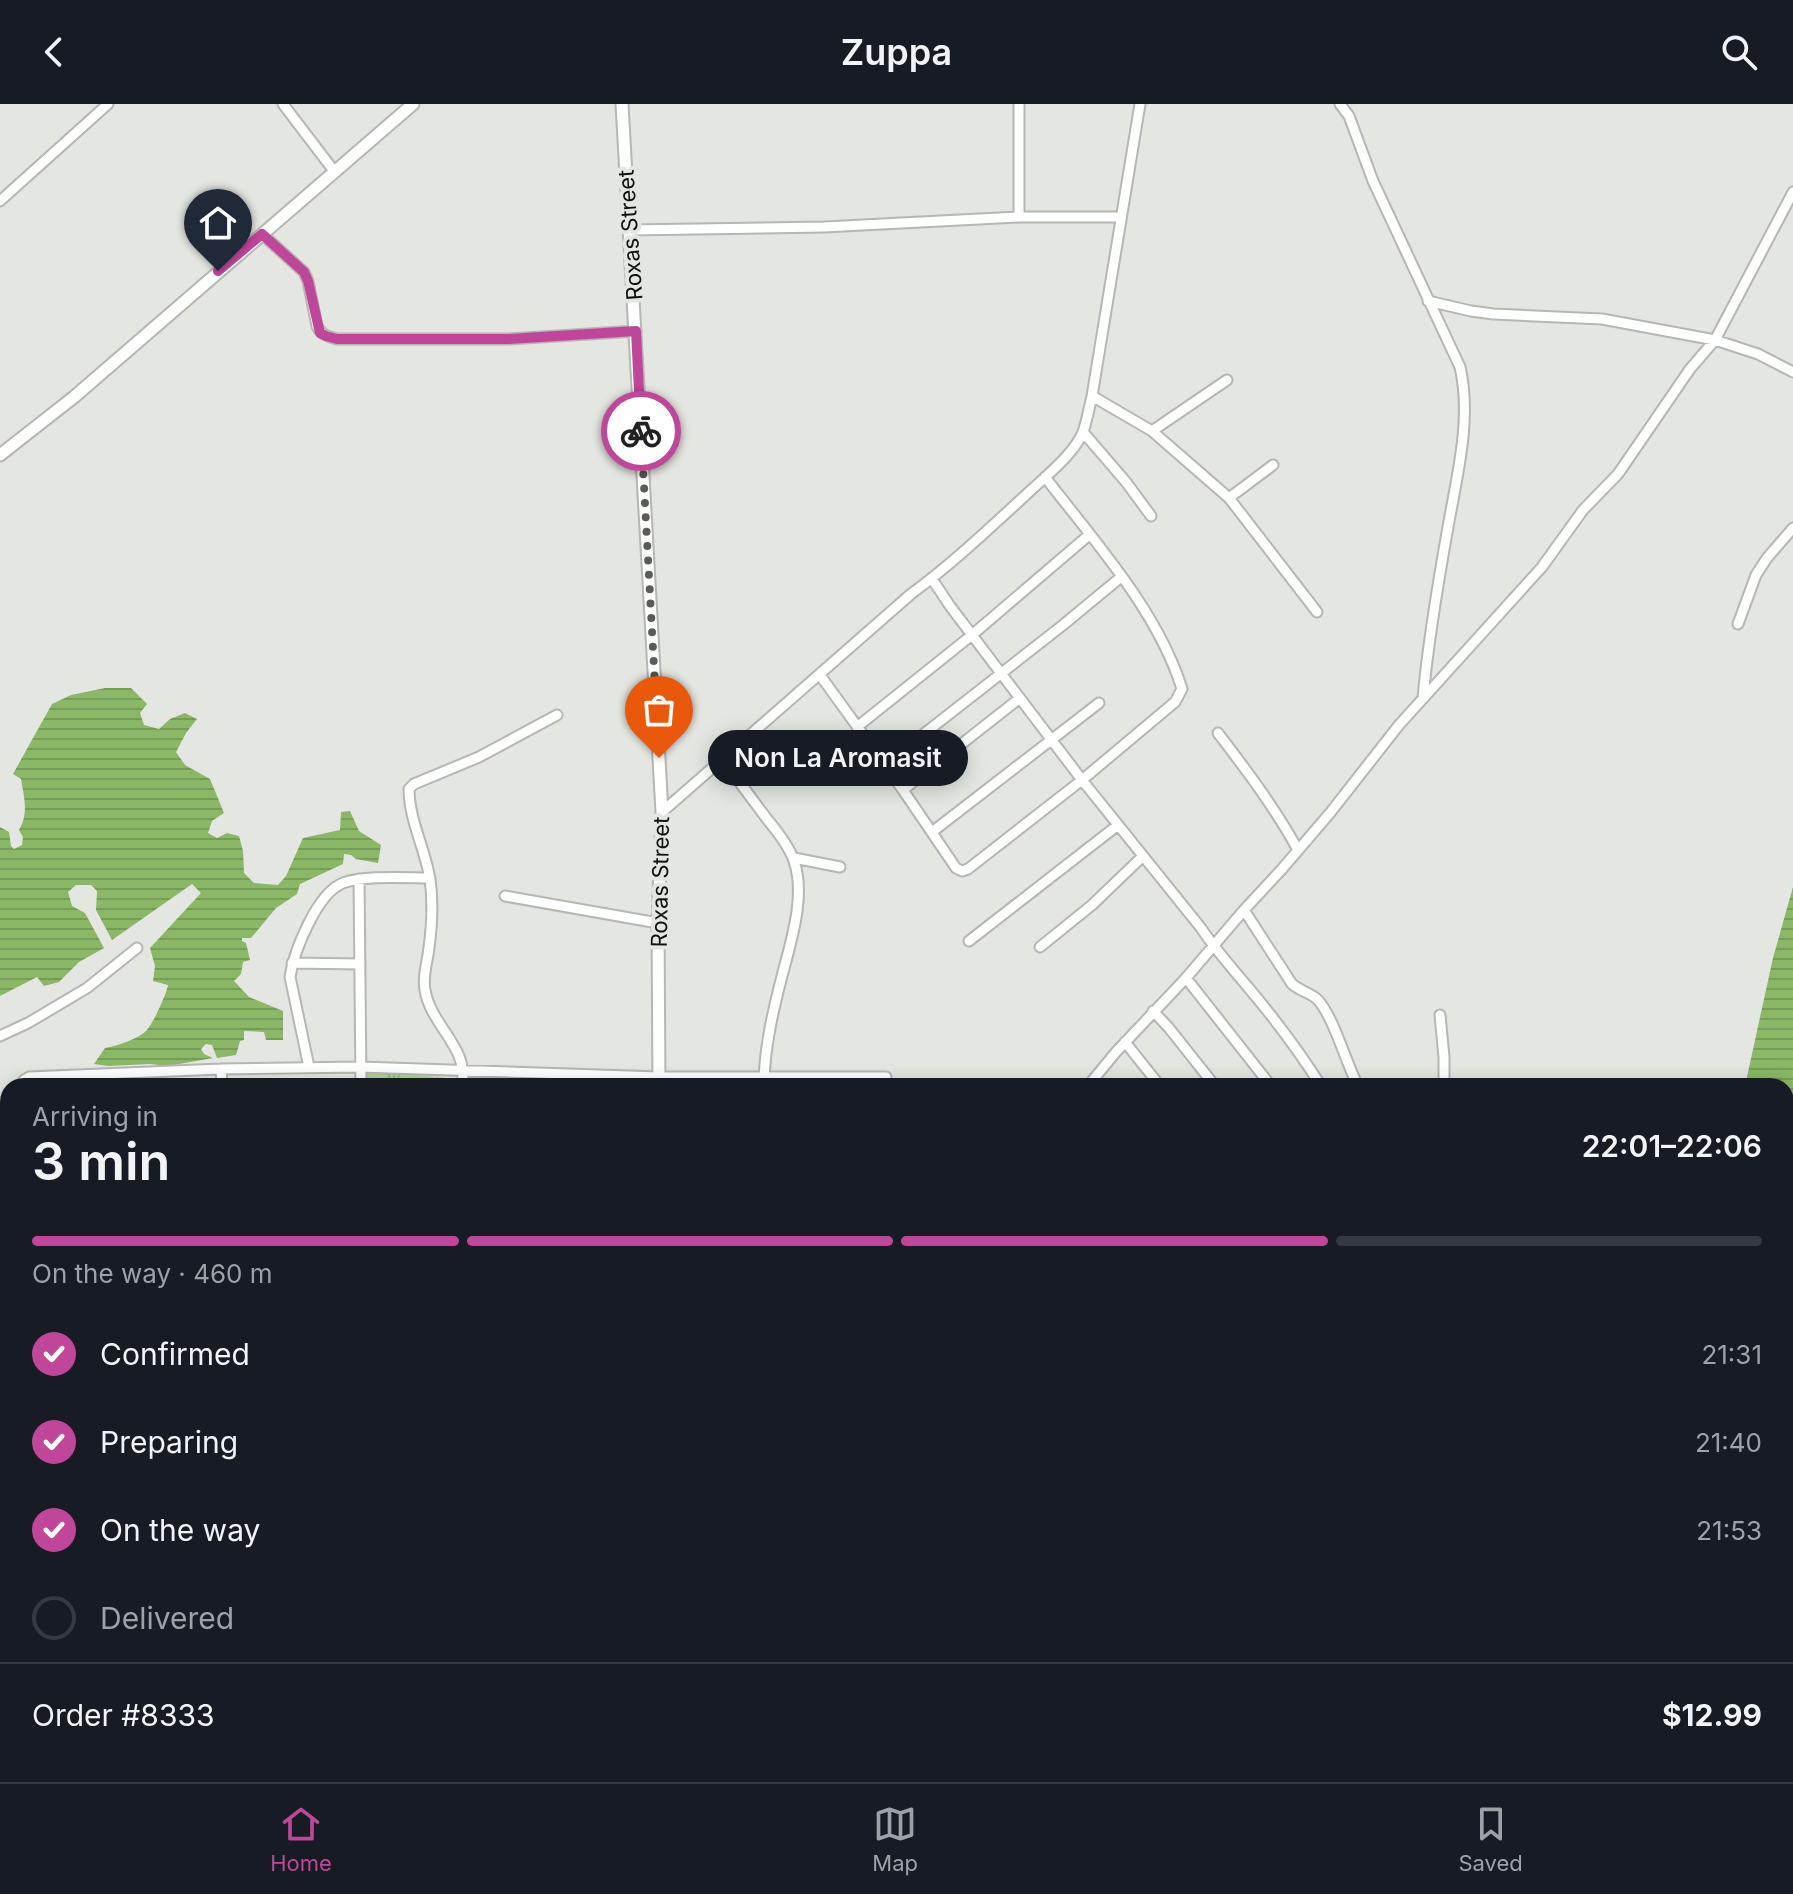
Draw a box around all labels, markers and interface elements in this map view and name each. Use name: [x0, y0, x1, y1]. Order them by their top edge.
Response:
icon: back: [32, 30, 76, 74]
text: Zuppa: [841, 30, 952, 74]
icon: search: [1717, 30, 1761, 74]
street label: Roxas Street: [612, 169, 648, 301]
pin: [184, 189, 252, 271]
icon: home: [196, 201, 240, 245]
courier: [601, 391, 681, 471]
icon: bike: [619, 409, 663, 453]
pin: [625, 676, 693, 758]
icon: bag: [637, 688, 681, 732]
callout: Non La Aromasit: [707, 730, 967, 786]
text: Non La Aromasit: [734, 742, 942, 773]
street label: Roxas Street: [646, 816, 674, 948]
text: Arriving in: [32, 1101, 158, 1132]
text: 22:01–22:06: [1582, 1128, 1762, 1164]
text: 3 min: [32, 1130, 170, 1193]
text: On the way · 460 m: [32, 1258, 273, 1289]
icon: check: [32, 1332, 76, 1376]
text: Confirmed: [100, 1336, 250, 1372]
text: 21:31: [1701, 1339, 1762, 1370]
icon: check: [32, 1420, 76, 1464]
text: Preparing: [100, 1424, 238, 1460]
text: 21:40: [1695, 1427, 1762, 1458]
icon: check: [32, 1508, 76, 1552]
text: On the way: [100, 1512, 260, 1548]
text: 21:53: [1696, 1515, 1762, 1546]
text: Delivered: [100, 1600, 234, 1636]
text: Order #8333: [32, 1697, 214, 1733]
text: $12.99: [1662, 1697, 1762, 1733]
tab: Home: [270, 1802, 332, 1876]
tab: Map: [872, 1802, 918, 1876]
tab: Saved: [1458, 1802, 1523, 1876]

